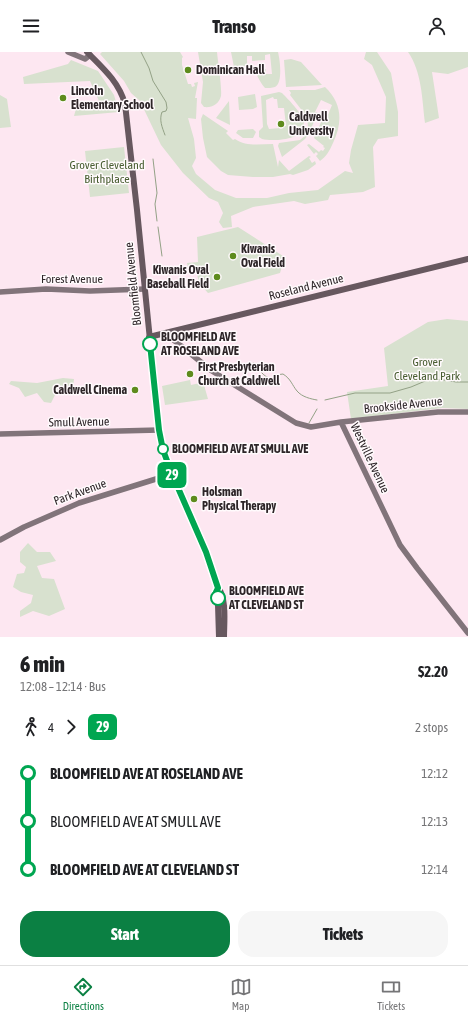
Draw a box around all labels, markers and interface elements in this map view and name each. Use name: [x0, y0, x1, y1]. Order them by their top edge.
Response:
icon: menu: [20, 15, 42, 37]
icon: person: [426, 15, 448, 37]
text: Transo: [212, 16, 256, 37]
place label: Dominican Hall: [196, 63, 266, 77]
marker: Dominican Hall: [183, 65, 193, 75]
place label: Lincoln Elementary School: [71, 84, 154, 112]
marker: Lincoln Elementary School: [58, 93, 68, 103]
place label: Caldwell University: [289, 110, 334, 138]
marker: Caldwell University: [276, 119, 286, 129]
park label: Grover Cleveland Birthplace: [69, 158, 145, 186]
street label: Bloomfield Avenue: [122, 242, 144, 326]
place label: Kiwanis Oval Field: [241, 242, 285, 270]
marker: Kiwanis Oval Field: [228, 251, 238, 261]
place label: Kiwanis Oval Baseball Field: [147, 263, 210, 291]
street label: Roseland Avenue: [267, 271, 345, 303]
street label: Forest Avenue: [41, 272, 103, 286]
marker: Kiwanis Oval Baseball Field: [212, 272, 222, 282]
place label: BLOOMFIELD AVE AT ROSELAND AVE: [160, 330, 239, 358]
marker: BLOOMFIELD AVE AT ROSELAND AVE: [142, 336, 158, 352]
park label: Grover Cleveland Park: [394, 355, 461, 383]
place label: First Presbyterian Church at Caldwell: [198, 360, 281, 388]
marker: First Presbyterian Church at Caldwell: [185, 369, 195, 379]
place label: Caldwell Cinema: [53, 383, 127, 397]
marker: Caldwell Cinema: [130, 385, 140, 395]
street label: Brookside Avenue: [363, 394, 443, 416]
street label: Smull Avenue: [49, 414, 109, 430]
street label: Westville Avenue: [348, 421, 392, 495]
place label: BLOOMFIELD AVE AT SMULL AVE: [172, 442, 308, 456]
marker: BLOOMFIELD AVE AT SMULL AVE: [157, 443, 169, 455]
line badge: 29: [154, 462, 190, 488]
text: 29: [165, 467, 179, 483]
street label: Park Avenue: [52, 476, 108, 508]
place label: Holsman Physical Therapy: [202, 485, 276, 513]
marker: Holsman Physical Therapy: [189, 494, 199, 504]
place label: BLOOMFIELD AVE AT CLEVELAND ST: [228, 584, 304, 612]
marker: BLOOMFIELD AVE AT CLEVELAND ST: [210, 590, 226, 606]
text: 6 min: [20, 651, 65, 677]
text: $2.20: [418, 663, 448, 680]
text: 12:08 – 12:14 · Bus: [20, 679, 106, 694]
icon: walk: [20, 716, 42, 738]
icon: forward: [60, 716, 82, 738]
text: 29: [96, 719, 109, 735]
text: 4: [48, 720, 54, 735]
text: 2 stops: [415, 720, 448, 735]
text: BLOOMFIELD AVE AT ROSELAND AVE: [50, 765, 243, 782]
text: 12:12: [421, 766, 448, 781]
text: BLOOMFIELD AVE AT SMULL AVE: [50, 813, 221, 830]
text: 12:13: [421, 814, 448, 829]
text: BLOOMFIELD AVE AT CLEVELAND ST: [50, 861, 239, 878]
text: 12:14: [421, 862, 448, 877]
button: Start: [20, 911, 230, 957]
button: Tickets: [238, 911, 448, 957]
tab: Directions: [63, 976, 104, 1012]
tab: Map: [230, 976, 252, 1012]
tab: Tickets: [377, 976, 405, 1012]

